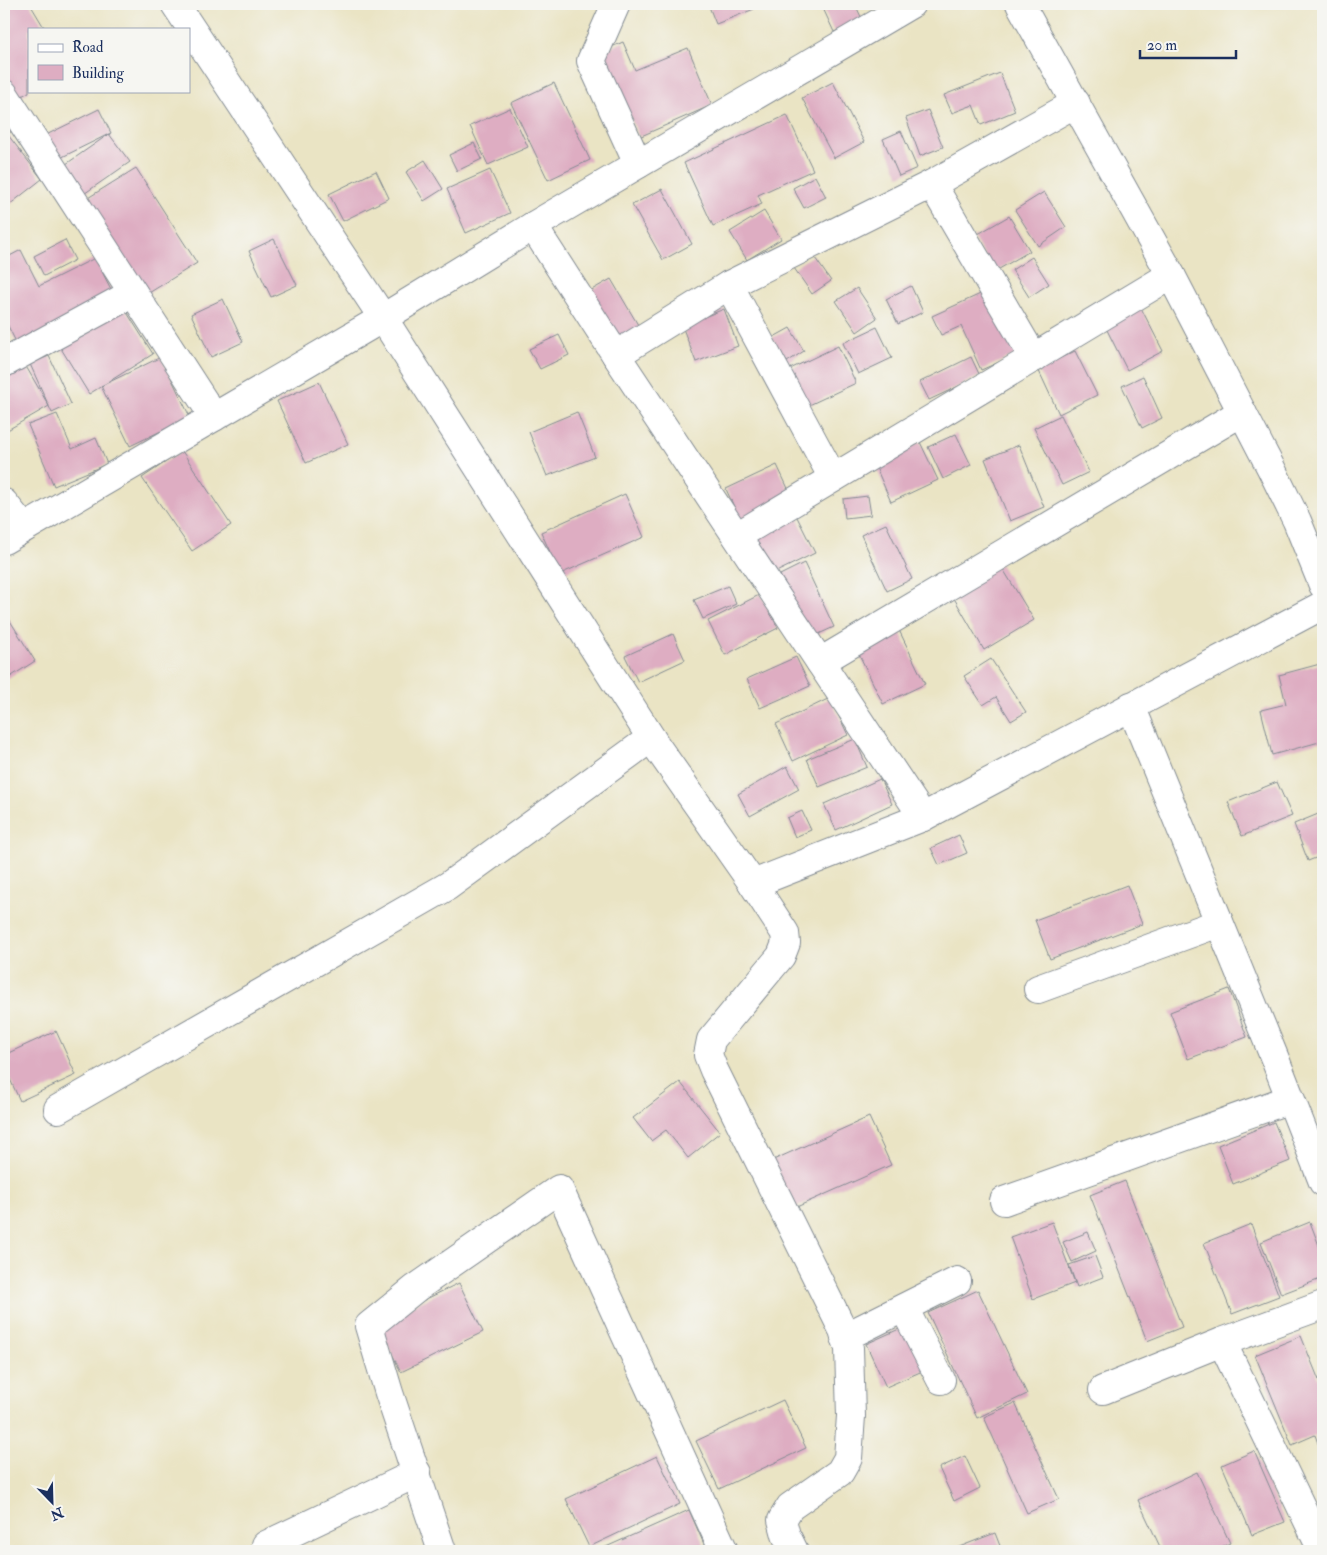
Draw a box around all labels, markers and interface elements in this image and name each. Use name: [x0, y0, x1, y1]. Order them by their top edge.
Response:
legend: [28, 28, 190, 92]
scale bar: [1140, 28, 1236, 60]
text: 20 m: [1147, 36, 1177, 55]
text: Road: [72, 38, 104, 57]
text: Building: [72, 64, 124, 83]
north arrow: [28, 1478, 78, 1528]
text: N: [47, 1503, 67, 1524]

